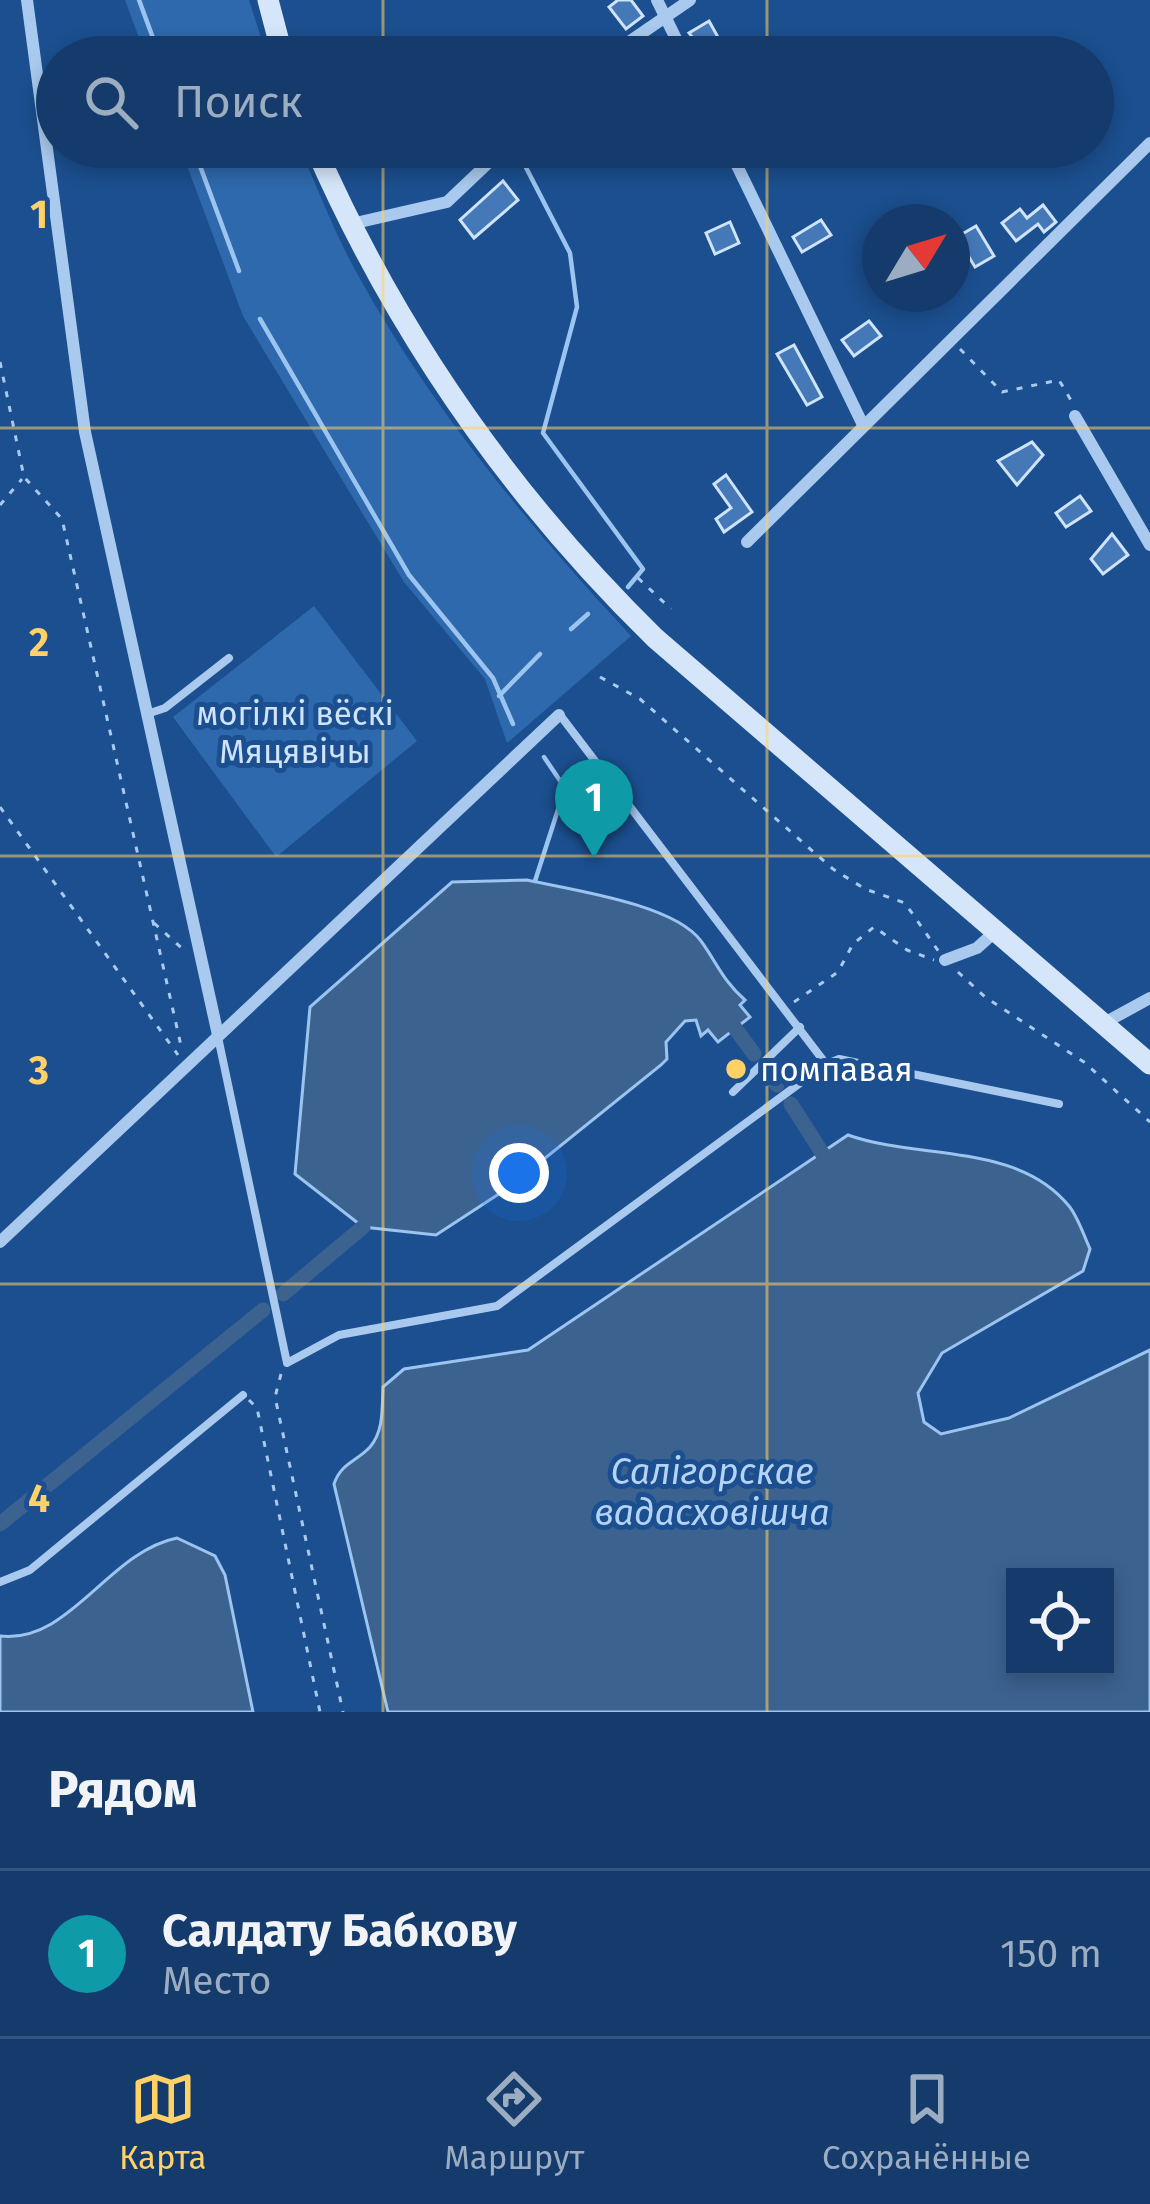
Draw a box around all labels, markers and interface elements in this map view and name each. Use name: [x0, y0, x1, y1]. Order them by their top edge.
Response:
search box: [36, 36, 1114, 168]
icon: search: [78, 69, 144, 135]
text: Поиск: [174, 75, 303, 129]
text: 1: [30, 192, 48, 238]
north arrow: [862, 204, 970, 312]
text: 2: [29, 620, 49, 666]
park label: могілкі вёскі Мяцявічы: [196, 694, 394, 772]
pin: 1: [555, 759, 633, 858]
text: 3: [28, 1048, 49, 1094]
place label: помпавая: [760, 1050, 913, 1090]
marker: помпавая: [723, 1056, 749, 1082]
your location: [489, 1143, 549, 1203]
water label: Салігорскае вадасховішча: [594, 1450, 830, 1535]
text: 4: [28, 1476, 50, 1522]
map controls: [1006, 1568, 1114, 1676]
button: locate: [1006, 1568, 1114, 1676]
text: Рядом: [48, 1759, 197, 1821]
text: Салдату Бабкову: [162, 1904, 517, 1958]
text: 1: [78, 1931, 96, 1977]
text: 150 m: [1000, 1931, 1102, 1977]
text: Место: [162, 1958, 272, 2004]
tab: Карта: [119, 2066, 206, 2178]
tab: Маршрут: [444, 2066, 584, 2178]
tab: Сохранённые: [822, 2066, 1031, 2178]

